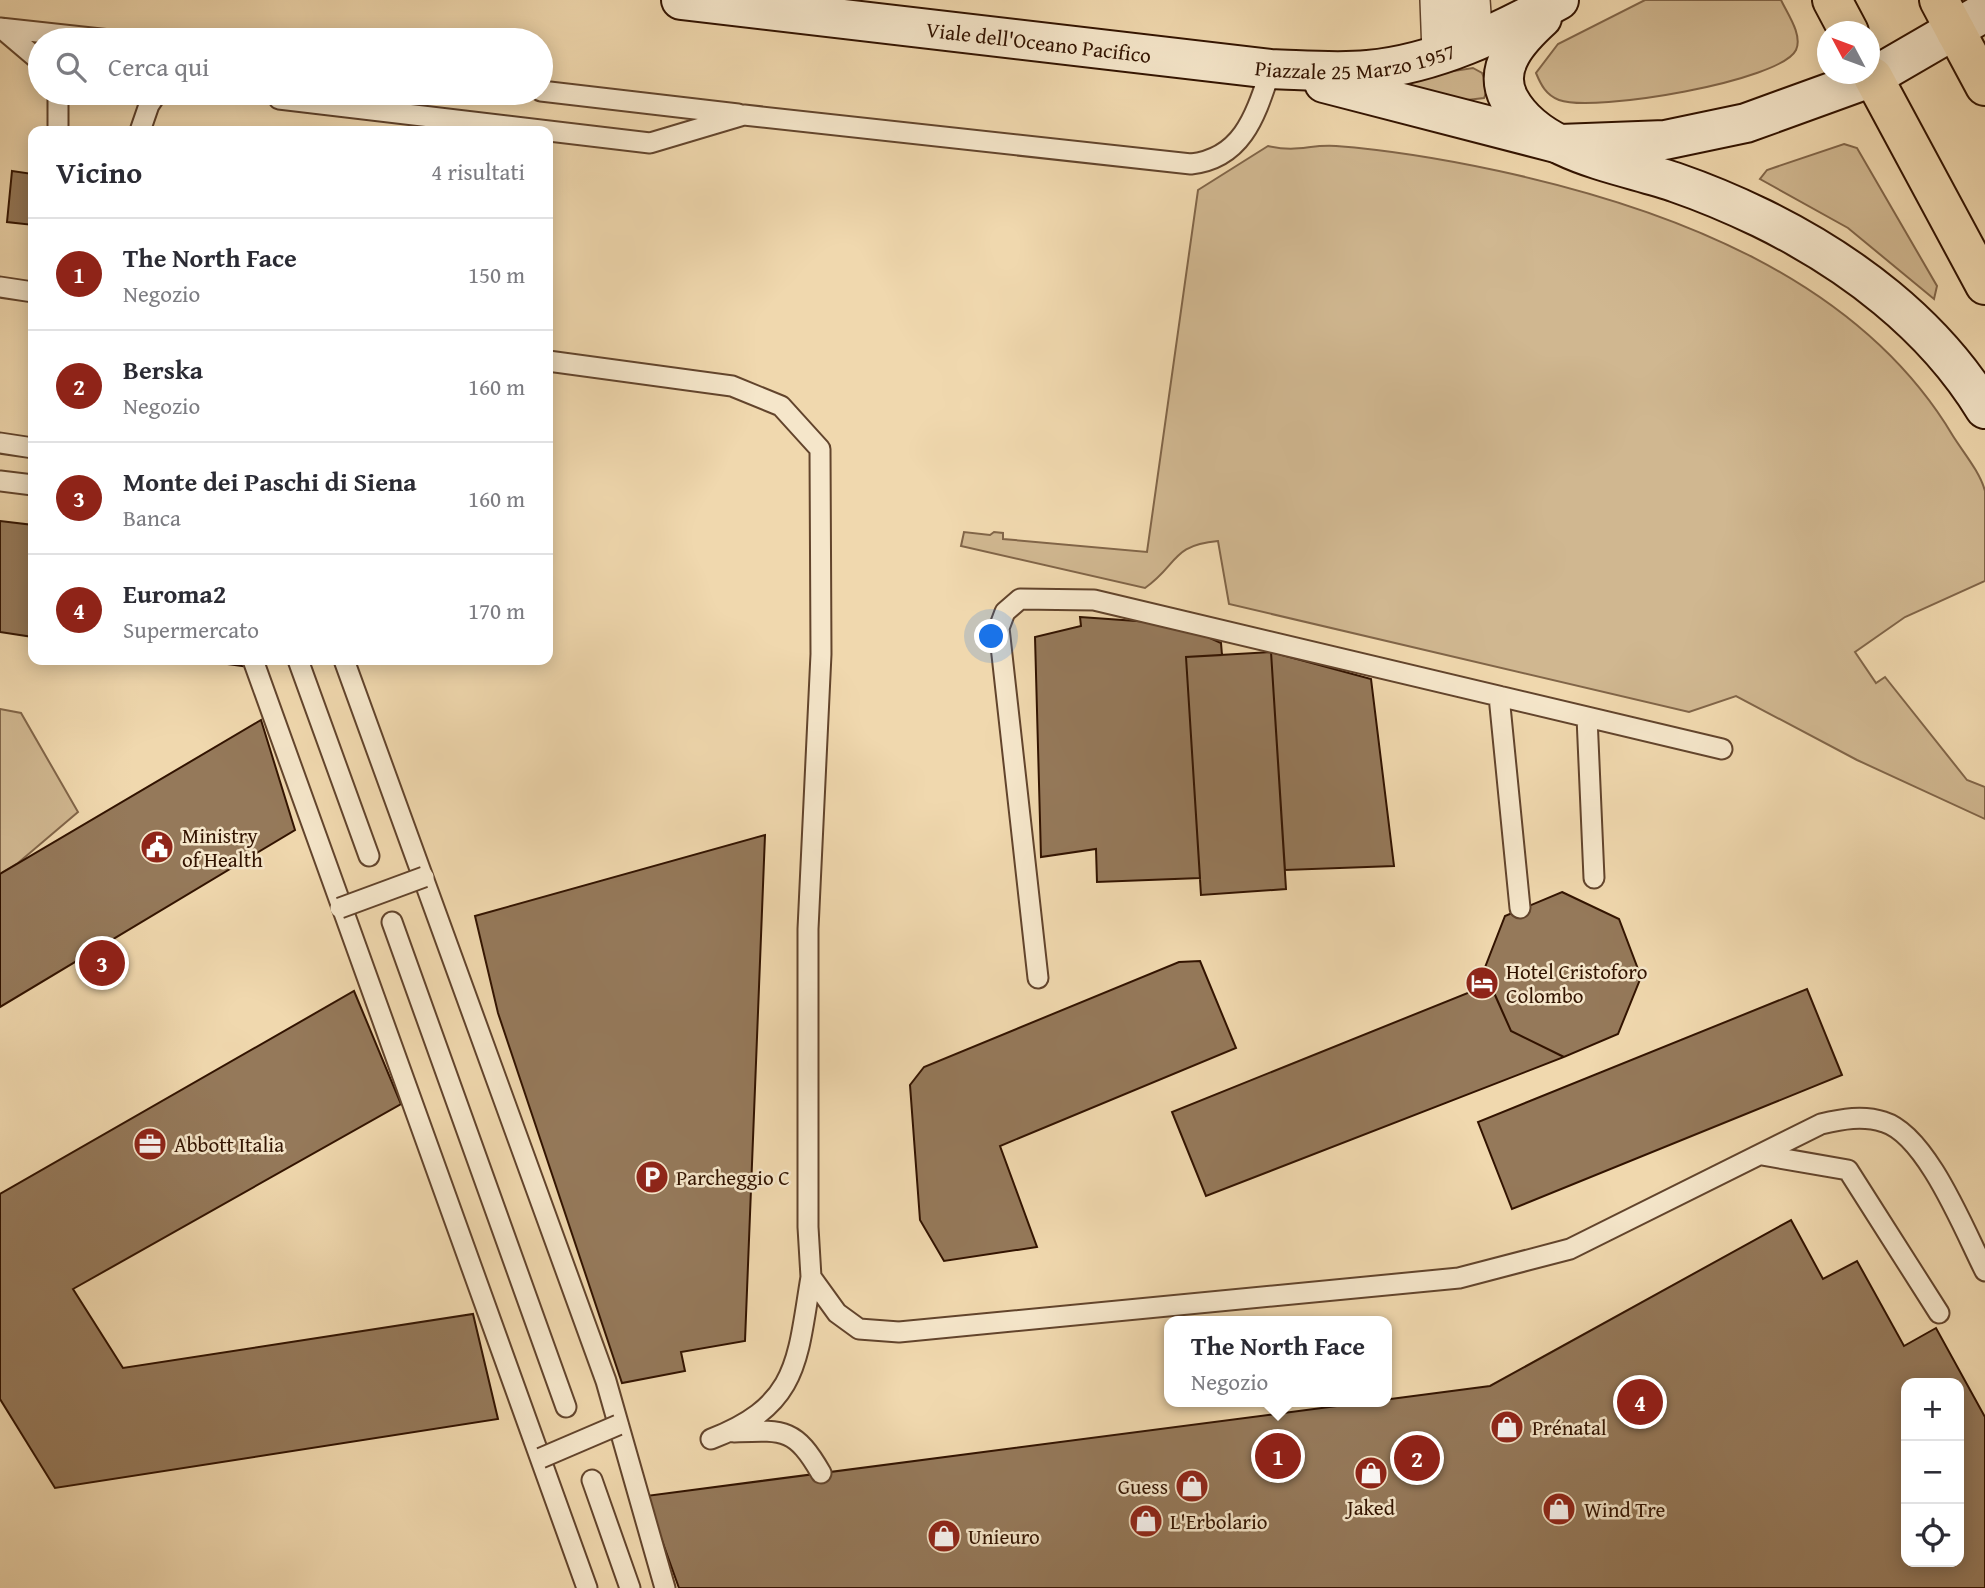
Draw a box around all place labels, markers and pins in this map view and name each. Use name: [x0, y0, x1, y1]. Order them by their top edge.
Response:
place label: Ministry of Health: [182, 820, 263, 875]
public building icon: Ministry of Health: [138, 828, 176, 866]
pin: 3: [79, 937, 125, 989]
place label: Hotel Cristoforo Colombo: [1506, 956, 1647, 1011]
hotel icon: Hotel Cristoforo Colombo: [1463, 964, 1501, 1002]
office icon: Abbott Italia: [131, 1125, 169, 1163]
place label: Abbott Italia: [174, 1129, 284, 1160]
parking icon: Parcheggio C: [633, 1158, 671, 1196]
place label: Parcheggio C: [676, 1162, 790, 1193]
pin: 4: [1617, 1376, 1663, 1428]
shop icon: Prénatal: [1488, 1408, 1526, 1446]
place label: Prénatal: [1532, 1412, 1607, 1443]
pin: 1: [1255, 1430, 1301, 1482]
pin: 2: [1394, 1432, 1440, 1484]
shop icon: Jaked: [1352, 1454, 1390, 1492]
shop icon: Guess: [1173, 1467, 1211, 1505]
place label: Guess: [1118, 1471, 1168, 1502]
shop icon: Wind Tre: [1540, 1490, 1578, 1528]
place label: Jaked: [1344, 1492, 1396, 1523]
place label: Wind Tre: [1584, 1494, 1665, 1525]
shop icon: L'Erbolario: [1127, 1502, 1165, 1540]
place label: L'Erbolario: [1170, 1506, 1268, 1537]
shop icon: Unieuro: [925, 1517, 963, 1555]
place label: Unieuro: [968, 1521, 1040, 1552]

